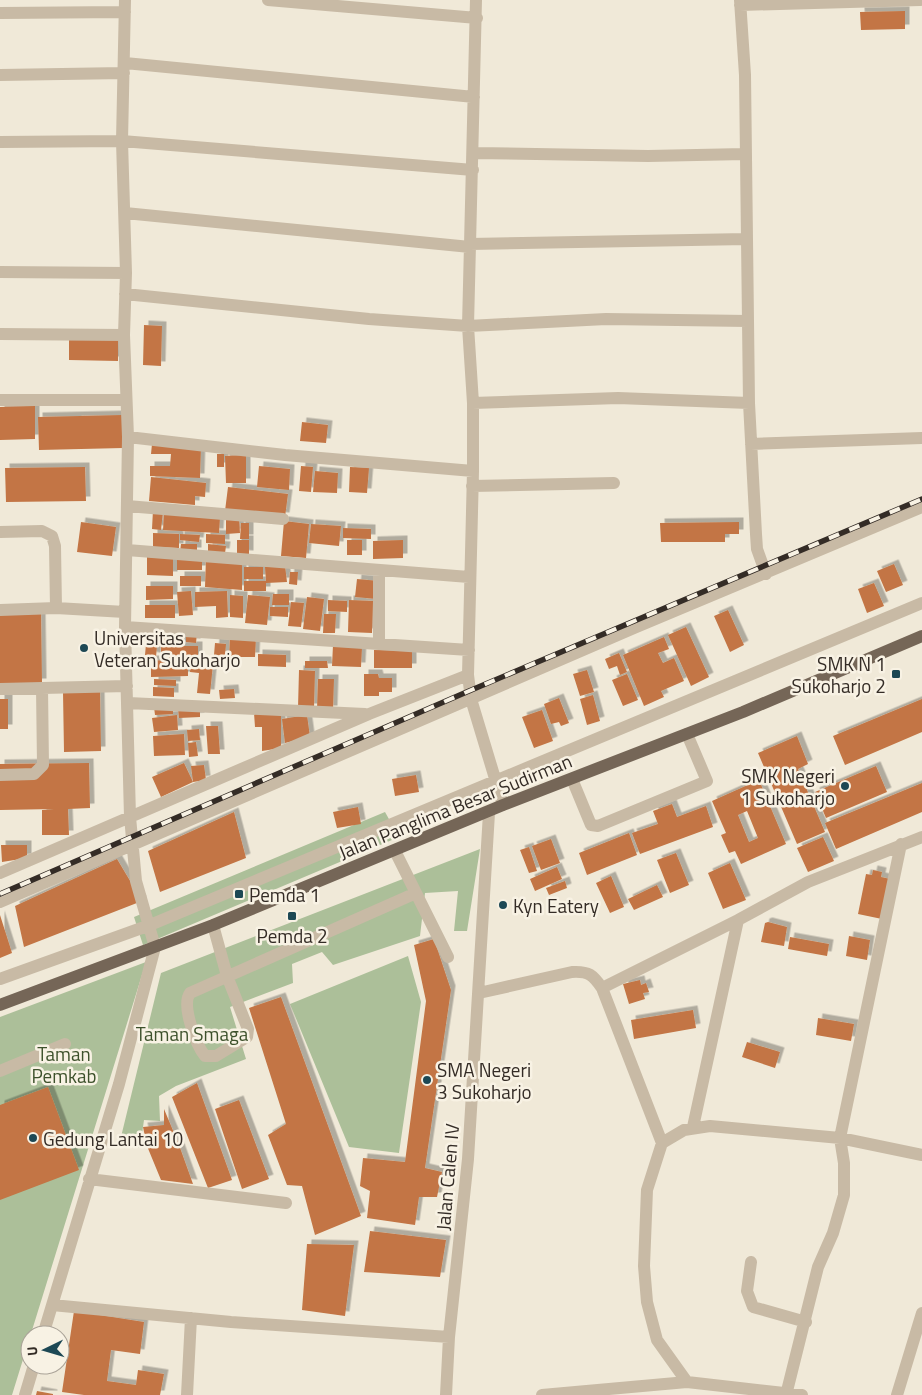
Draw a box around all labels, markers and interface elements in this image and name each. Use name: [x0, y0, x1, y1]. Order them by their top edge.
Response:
place label: Universitas Veteran Sukoharjo: [94, 623, 241, 674]
marker: Universitas Veteran Sukoharjo: [78, 642, 90, 654]
place label: SMK N 1 Sukoharjo 2: [791, 649, 886, 700]
marker: SMK N 1 Sukoharjo 2: [890, 668, 902, 680]
street label: Jalan Panglima Besar Sudirman: [334, 746, 576, 866]
place label: SMK Negeri 1 Sukoharjo: [740, 761, 835, 812]
marker: SMK Negeri 1 Sukoharjo: [839, 780, 851, 792]
place label: Pemda 1: [249, 880, 320, 909]
marker: Pemda 1: [233, 888, 245, 900]
place label: Kyn Eatery: [513, 891, 599, 920]
marker: Kyn Eatery: [497, 899, 509, 911]
marker: Pemda 2: [286, 910, 298, 922]
place label: Pemda 2: [256, 921, 328, 950]
park label: Taman Smaga: [136, 1019, 249, 1048]
park label: Taman Pemkab: [31, 1039, 97, 1090]
place label: SMA Negeri 3 Sukoharjo: [437, 1055, 532, 1106]
marker: SMA Negeri 3 Sukoharjo: [421, 1074, 433, 1086]
street label: Jalan Calen IV: [428, 1122, 466, 1232]
place label: Gedung Lantai 10: [43, 1124, 183, 1153]
marker: Gedung Lantai 10: [27, 1132, 39, 1144]
north arrow: [20, 1325, 70, 1375]
text: U: [21, 1346, 42, 1357]

